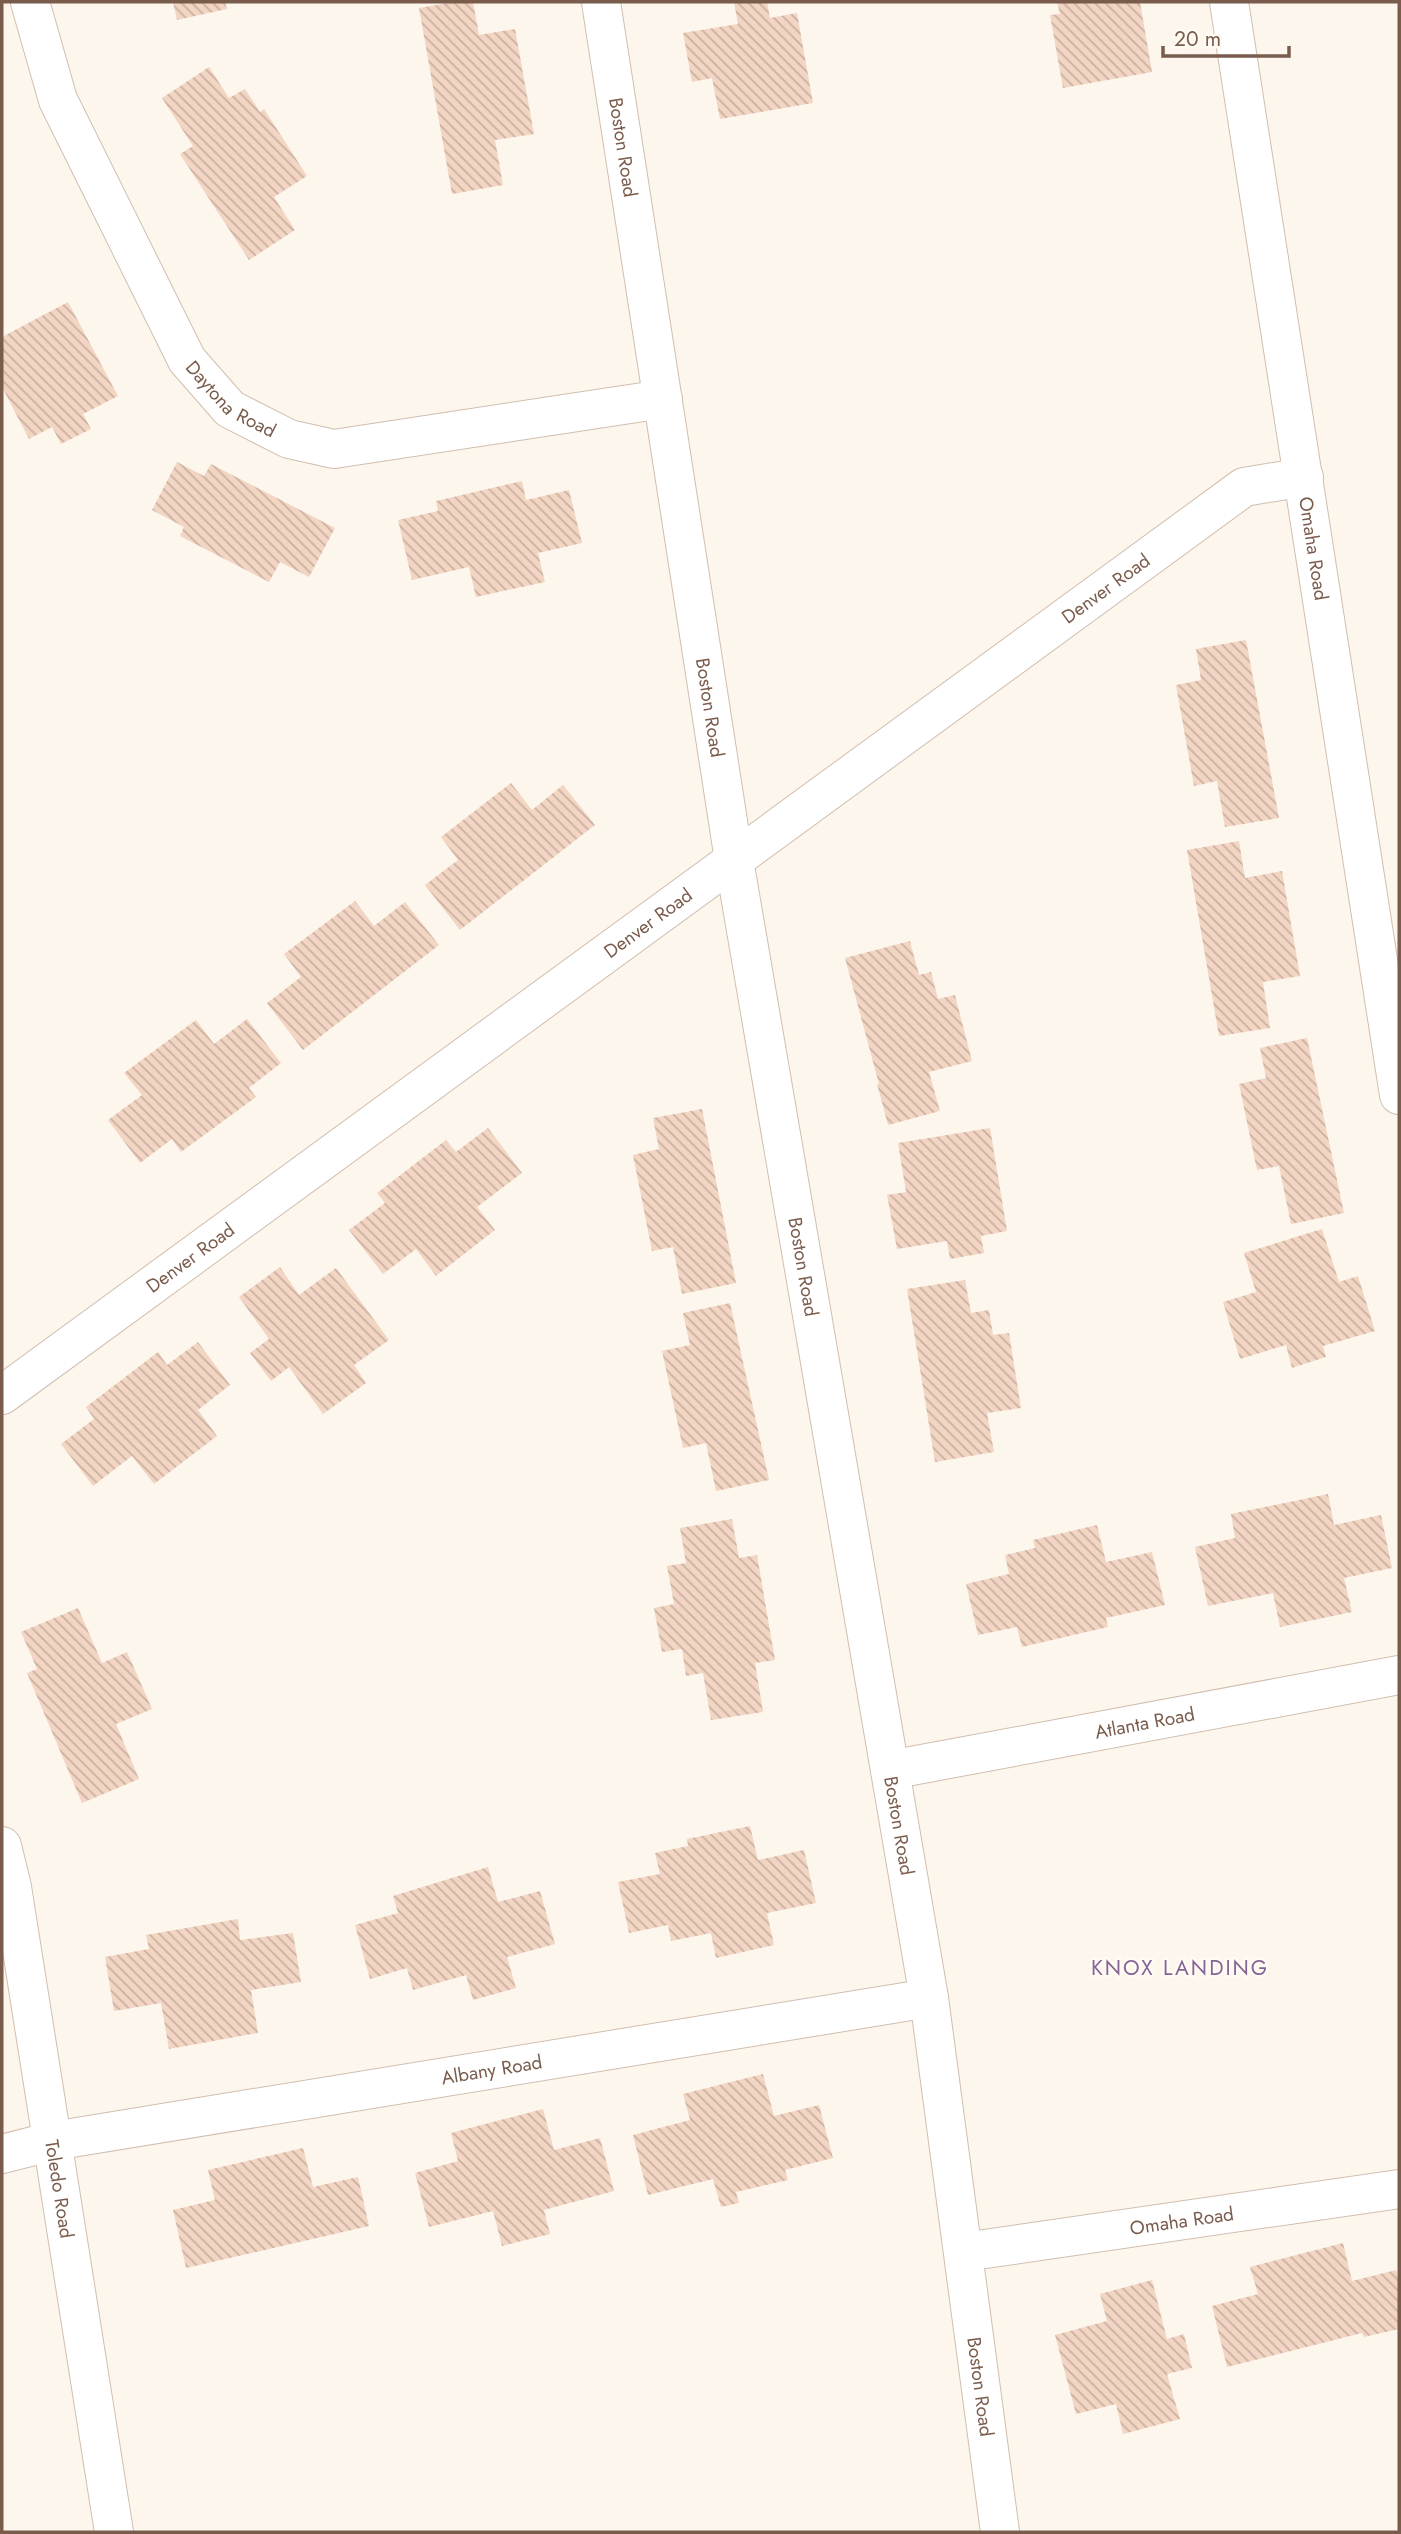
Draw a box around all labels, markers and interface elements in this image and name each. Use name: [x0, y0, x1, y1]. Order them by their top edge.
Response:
scale bar: [1163, 14, 1289, 58]
text: 20 m: [1174, 24, 1221, 54]
street label: Boston Road: [602, 96, 644, 199]
street label: Daytona Road: [179, 355, 281, 444]
street label: Omaha Road: [1292, 495, 1335, 602]
street label: Denver Road: [1056, 547, 1156, 630]
street label: Boston Road: [689, 656, 731, 759]
street label: Denver Road: [598, 882, 698, 965]
street label: Boston Road: [781, 1215, 825, 1319]
street label: Denver Road: [141, 1216, 240, 1299]
street label: Atlanta Road: [1093, 1700, 1197, 1746]
street label: Boston Road: [877, 1774, 921, 1877]
district label: KNOX LANDING: [1091, 1953, 1269, 1983]
street label: Albany Road: [439, 2048, 544, 2091]
street label: Toledo Road: [38, 2138, 80, 2240]
street label: Omaha Road: [1128, 2200, 1236, 2242]
street label: Boston Road: [960, 2335, 1000, 2438]

